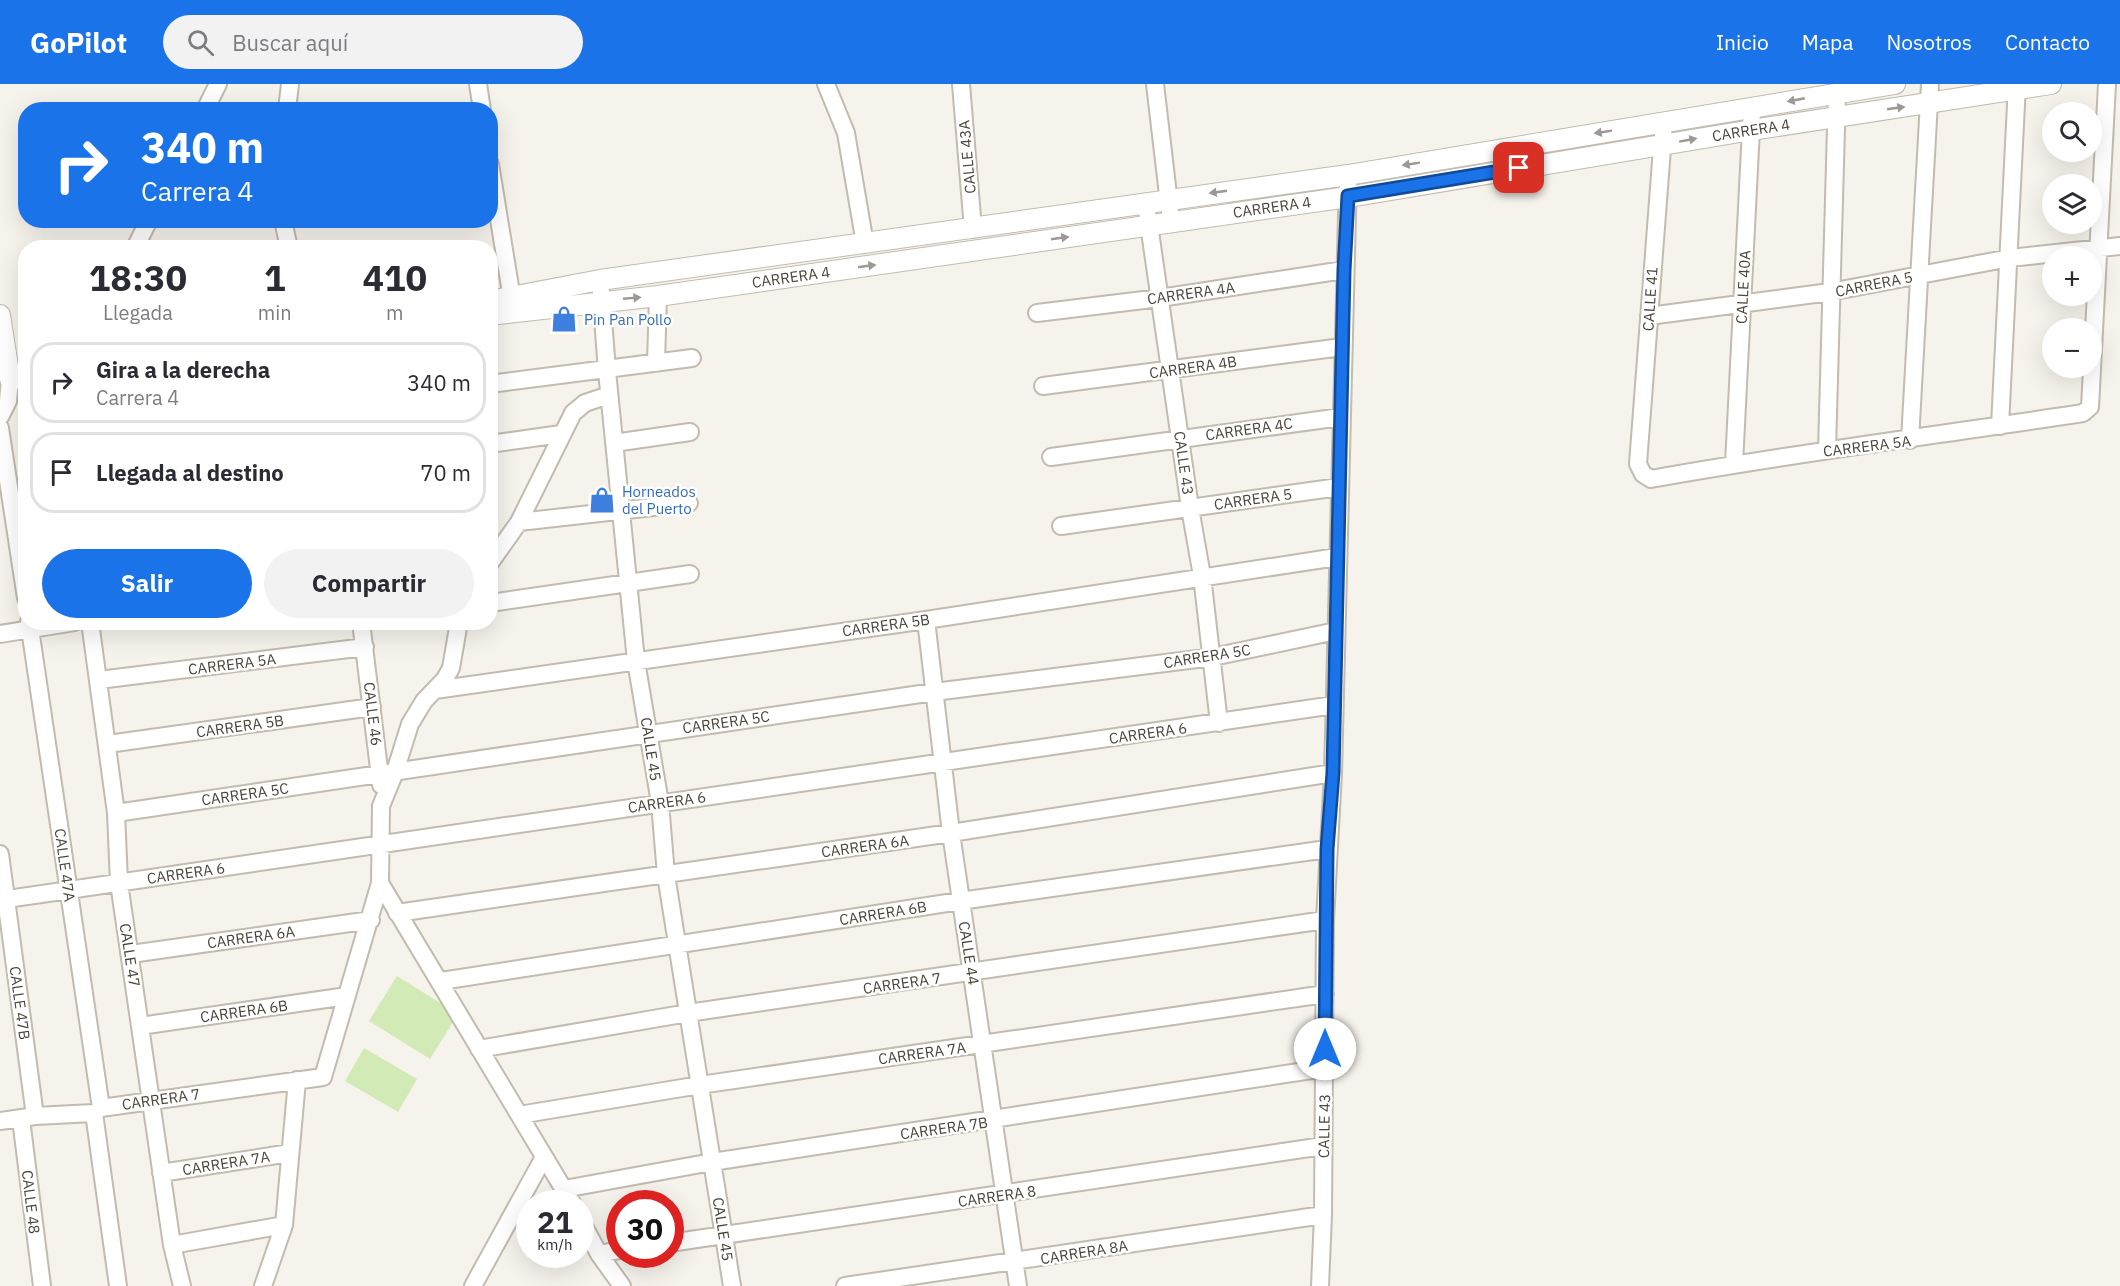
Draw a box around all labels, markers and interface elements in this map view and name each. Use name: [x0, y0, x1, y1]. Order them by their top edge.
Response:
search box: [163, 15, 583, 69]
text: GoPilot: [30, 24, 127, 61]
icon: search: [184, 26, 217, 59]
text: Buscar aquí: [232, 28, 348, 57]
text: Inicio: [1716, 28, 1769, 56]
text: Mapa: [1802, 28, 1854, 56]
text: Nosotros: [1887, 28, 1972, 56]
text: Contacto: [2005, 28, 2090, 56]
one-way arrow: [1786, 96, 1805, 105]
map controls: [2042, 102, 2102, 378]
button: search: [2042, 102, 2102, 162]
one-way arrow: [1887, 103, 1906, 112]
street label: CARRERA 4: [1711, 114, 1791, 146]
street label: CALLE 43A: [954, 119, 980, 195]
text: 340 m: [141, 120, 264, 175]
icon: right: [42, 126, 120, 204]
one-way arrow: [1594, 128, 1613, 137]
one-way arrow: [1679, 136, 1698, 145]
pin: [1493, 142, 1544, 193]
icon: arrive: [1502, 151, 1535, 184]
one-way arrow: [1401, 160, 1420, 169]
text: Carrera 4: [141, 173, 253, 208]
button: layers: [2042, 174, 2102, 234]
one-way arrow: [1209, 188, 1228, 197]
street label: CARRERA 4: [1232, 192, 1312, 222]
one-way arrow: [1050, 234, 1069, 243]
button: +: [2042, 246, 2102, 306]
street label: CALLE 40A: [1732, 249, 1754, 324]
text: 18:30: [89, 254, 187, 301]
text: 1: [264, 254, 286, 301]
text: 410: [362, 254, 427, 301]
street label: CARRERA 4: [751, 262, 831, 292]
one-way arrow: [857, 262, 876, 271]
street label: CALLE 41: [1638, 266, 1662, 332]
street label: CARRERA 5: [1834, 267, 1914, 301]
street label: CARRERA 4A: [1146, 277, 1236, 309]
one-way arrow: [623, 293, 642, 303]
text: Llegada: [103, 299, 173, 326]
text: min: [258, 299, 292, 326]
text: m: [386, 299, 404, 326]
shop icon: Pin Pan Pollo: [549, 304, 579, 334]
place label: Pin Pan Pollo: [584, 310, 672, 329]
button: −: [2042, 318, 2102, 378]
street label: CARRERA 4B: [1148, 351, 1238, 383]
text: Gira a la derecha: [96, 355, 270, 384]
icon: right: [45, 366, 78, 399]
text: 340 m: [407, 368, 471, 397]
text: Carrera 4: [96, 384, 179, 411]
street label: CARRERA 4C: [1204, 413, 1294, 445]
street label: CALLE 43: [1170, 430, 1198, 496]
street label: CARRERA 5A: [1822, 431, 1912, 461]
icon: arrive: [45, 456, 78, 489]
text: Llegada al destino: [96, 458, 284, 487]
text: 70 m: [420, 458, 471, 487]
place label: Horneados del Puerto: [622, 482, 696, 518]
street label: CARRERA 5: [1213, 484, 1293, 514]
shop icon: Horneados del Puerto: [587, 485, 617, 515]
button: Salir: [42, 549, 252, 618]
button: Compartir: [264, 549, 474, 618]
street label: CARRERA 5B: [841, 609, 931, 641]
street label: CARRERA 5C: [1162, 640, 1252, 672]
street label: CARRERA 5A: [187, 649, 277, 679]
street label: CALLE 46: [360, 681, 386, 747]
street label: CARRERA 5C: [681, 706, 771, 738]
street label: CARRERA 5B: [195, 710, 285, 742]
street label: CALLE 45: [637, 716, 665, 782]
street label: CARRERA 6: [1108, 718, 1188, 748]
street label: CARRERA 5C: [200, 778, 290, 810]
street label: CARRERA 6: [627, 787, 707, 817]
street label: CALLE 47A: [50, 827, 80, 903]
street label: CARRERA 6A: [820, 830, 910, 862]
street label: CARRERA 6: [146, 858, 226, 888]
street label: CARRERA 6B: [838, 897, 928, 929]
street label: CALLE 44: [955, 920, 983, 986]
street label: CARRERA 6A: [206, 921, 296, 953]
street label: CALLE 47: [116, 922, 144, 988]
street label: CALLE 47B: [5, 965, 35, 1041]
street label: CARRERA 7: [862, 968, 942, 998]
street label: CARRERA 6B: [199, 995, 289, 1027]
position arrow: [1293, 1017, 1357, 1081]
street label: CARRERA 7A: [877, 1037, 967, 1069]
street label: CARRERA 7: [121, 1084, 201, 1114]
street label: CALLE 43: [1314, 1094, 1334, 1158]
street label: CARRERA 7B: [899, 1112, 989, 1144]
street label: CARRERA 7A: [181, 1147, 271, 1179]
street label: CALLE 48: [18, 1169, 44, 1235]
street label: CARRERA 8: [957, 1181, 1037, 1211]
speed limit sign: 30: [606, 1190, 684, 1268]
street label: CALLE 45: [709, 1196, 737, 1262]
text: 21: [537, 1202, 573, 1241]
text: km/h: [537, 1235, 573, 1254]
street label: CARRERA 8A: [1039, 1236, 1129, 1268]

